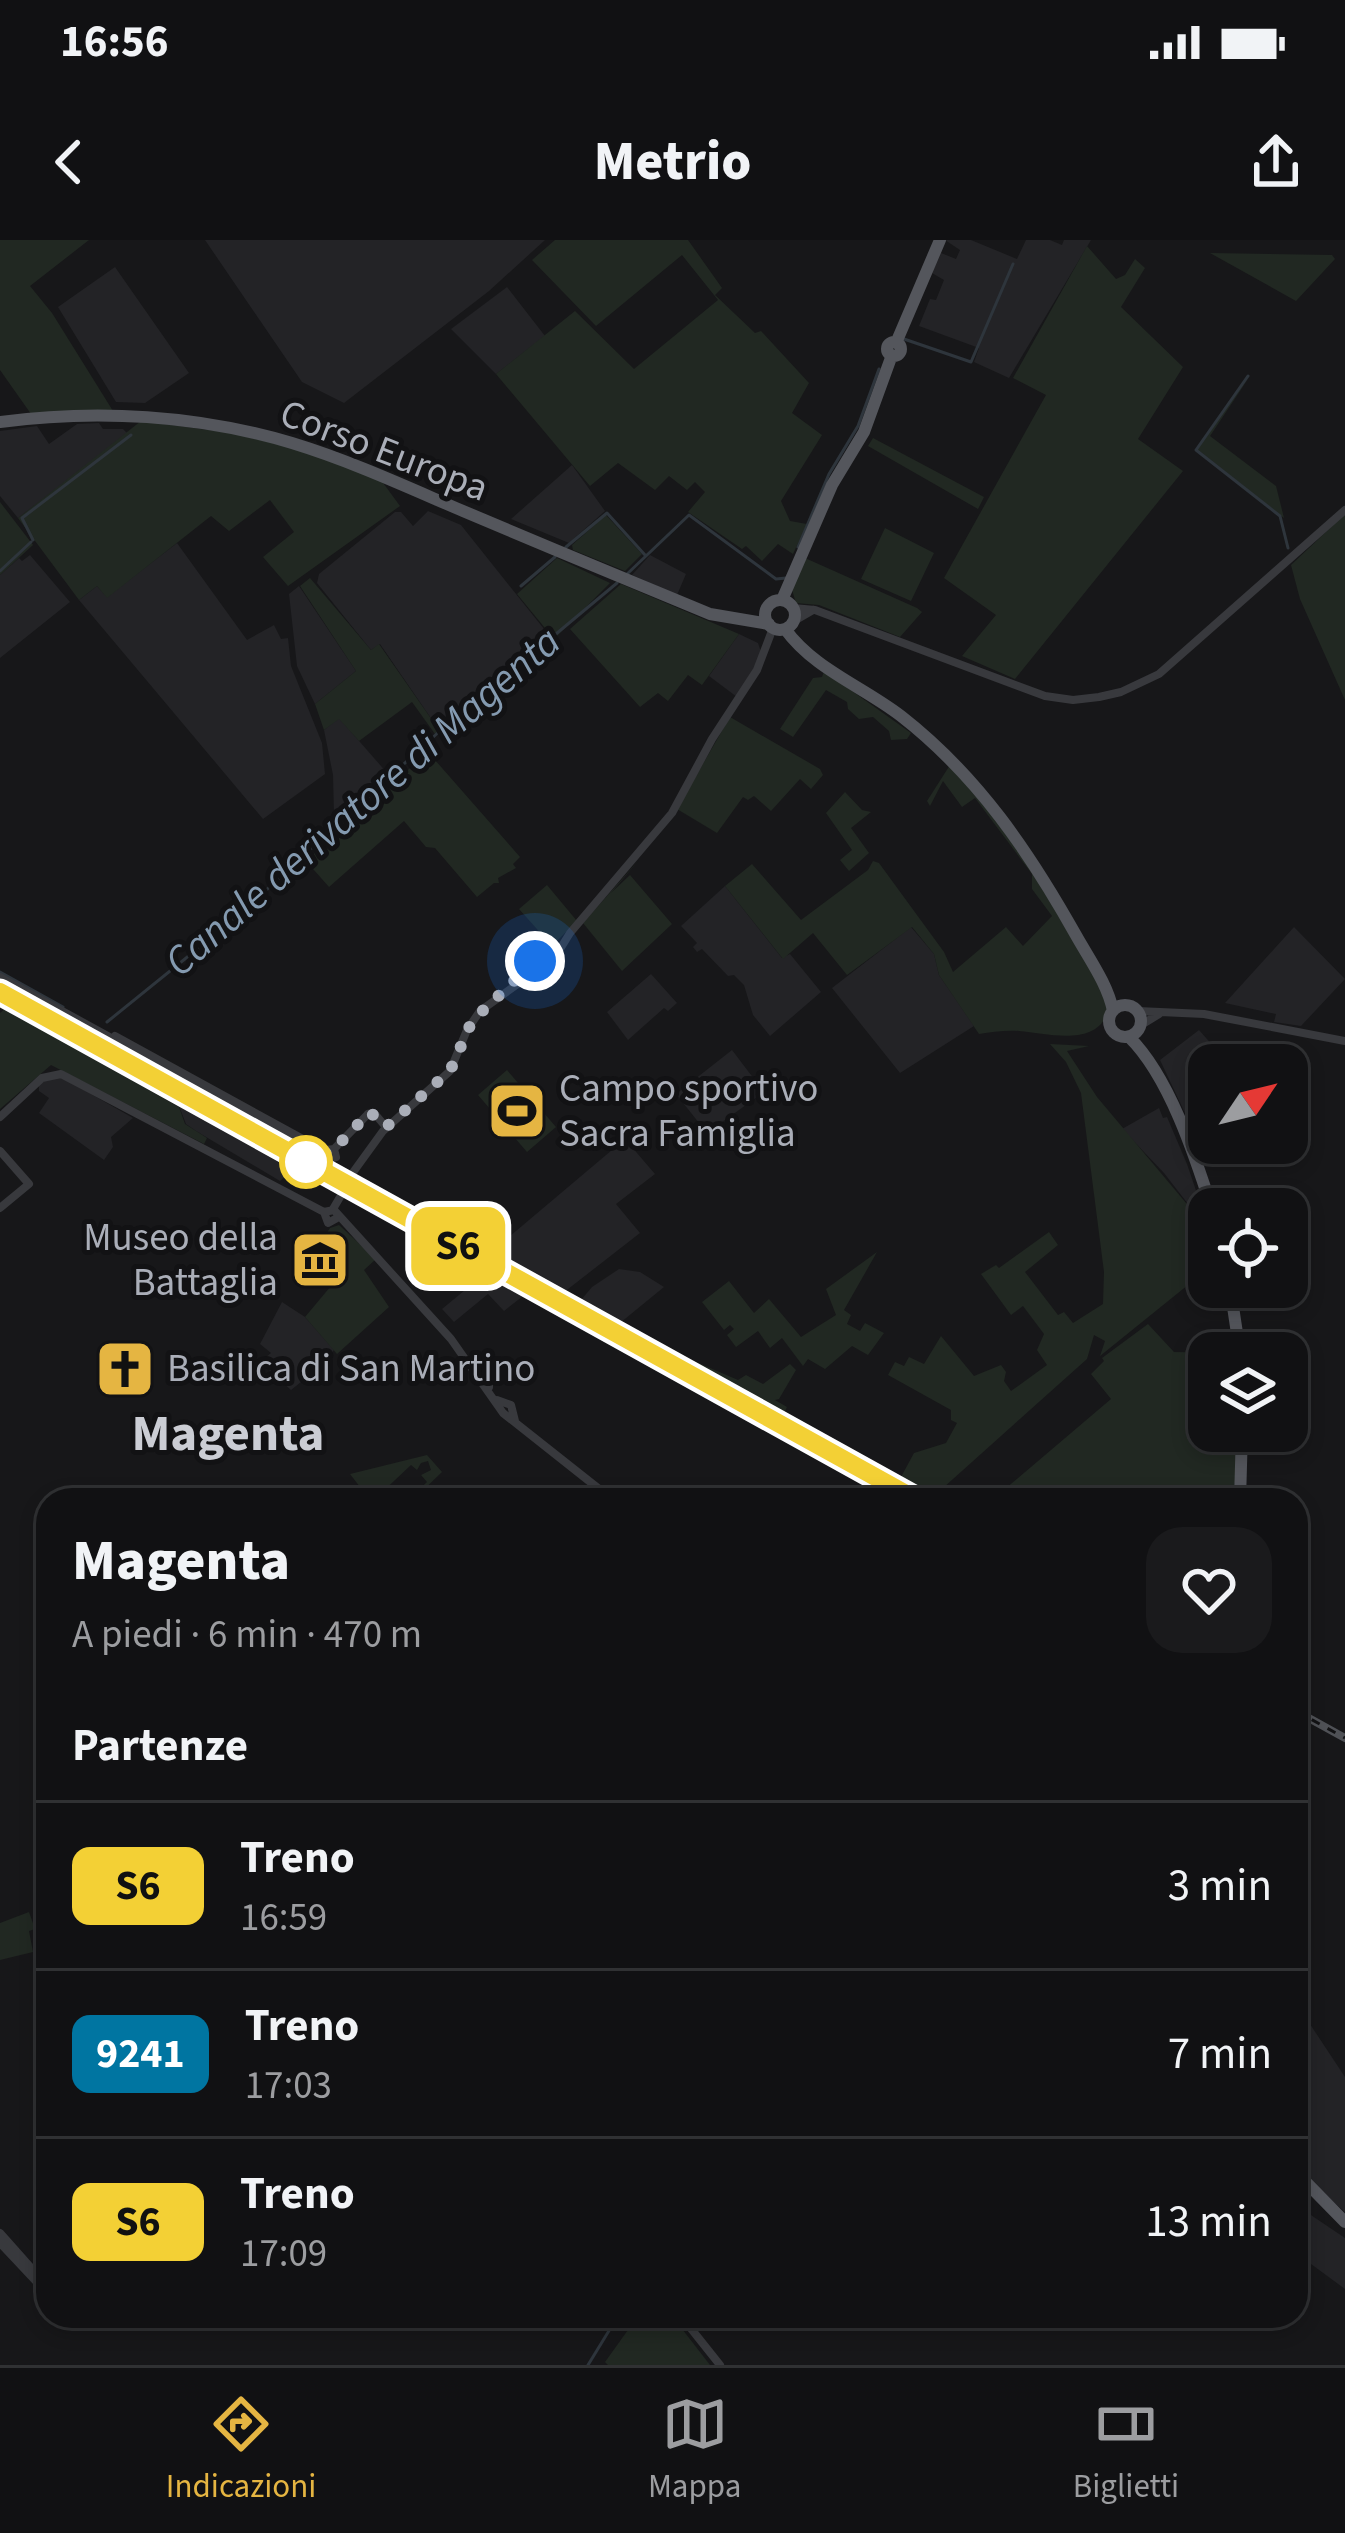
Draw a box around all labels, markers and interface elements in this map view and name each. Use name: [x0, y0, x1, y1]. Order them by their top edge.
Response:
text: 16:56: [60, 10, 169, 74]
text: Metrio: [594, 124, 751, 201]
icon: back: [36, 129, 102, 195]
icon: share: [1243, 129, 1309, 195]
street label: Corso Europa: [272, 386, 496, 516]
water label: Canale derivatore di Magenta: [152, 613, 574, 991]
your location: [505, 931, 565, 991]
north arrow: [1188, 1044, 1308, 1164]
map controls: [1188, 1044, 1308, 1452]
place label: Campo sportivo Sacra Famiglia: [559, 1061, 818, 1162]
sports icon: Campo sportivo Sacra Famiglia: [486, 1080, 548, 1142]
unlabelled marker: [281, 1137, 331, 1187]
button: locate: [1188, 1188, 1308, 1308]
line badge: S6: [404, 1207, 512, 1285]
place label: Museo della Battaglia: [83, 1210, 278, 1311]
text: S6: [435, 1216, 481, 1276]
museum icon: Museo della Battaglia: [289, 1229, 351, 1291]
button: layers: [1188, 1332, 1308, 1452]
church icon: Basilica di San Martino: [94, 1338, 156, 1400]
place label: Basilica di San Martino: [167, 1341, 535, 1397]
district label: Magenta: [131, 1398, 325, 1470]
text: Magenta: [72, 1521, 290, 1602]
button: heart: [1146, 1527, 1272, 1653]
text: A piedi · 6 min · 470 m: [72, 1607, 422, 1663]
text: Partenze: [72, 1714, 248, 1778]
text: Treno: [240, 1826, 355, 1890]
text: 3 min: [1168, 1854, 1272, 1918]
text: S6: [115, 1856, 161, 1916]
text: 16:59: [240, 1890, 327, 1946]
text: Treno: [245, 1994, 359, 2058]
text: 7 min: [1168, 2022, 1272, 2086]
text: 9241: [96, 2024, 185, 2084]
text: 17:03: [245, 2058, 332, 2114]
text: Treno: [240, 2162, 355, 2226]
text: 13 min: [1145, 2190, 1272, 2254]
text: S6: [115, 2192, 161, 2252]
text: 17:09: [240, 2226, 327, 2282]
tab: Indicazioni: [166, 2391, 316, 2510]
tab: Mappa: [648, 2391, 741, 2510]
tab: Biglietti: [1073, 2391, 1179, 2510]

